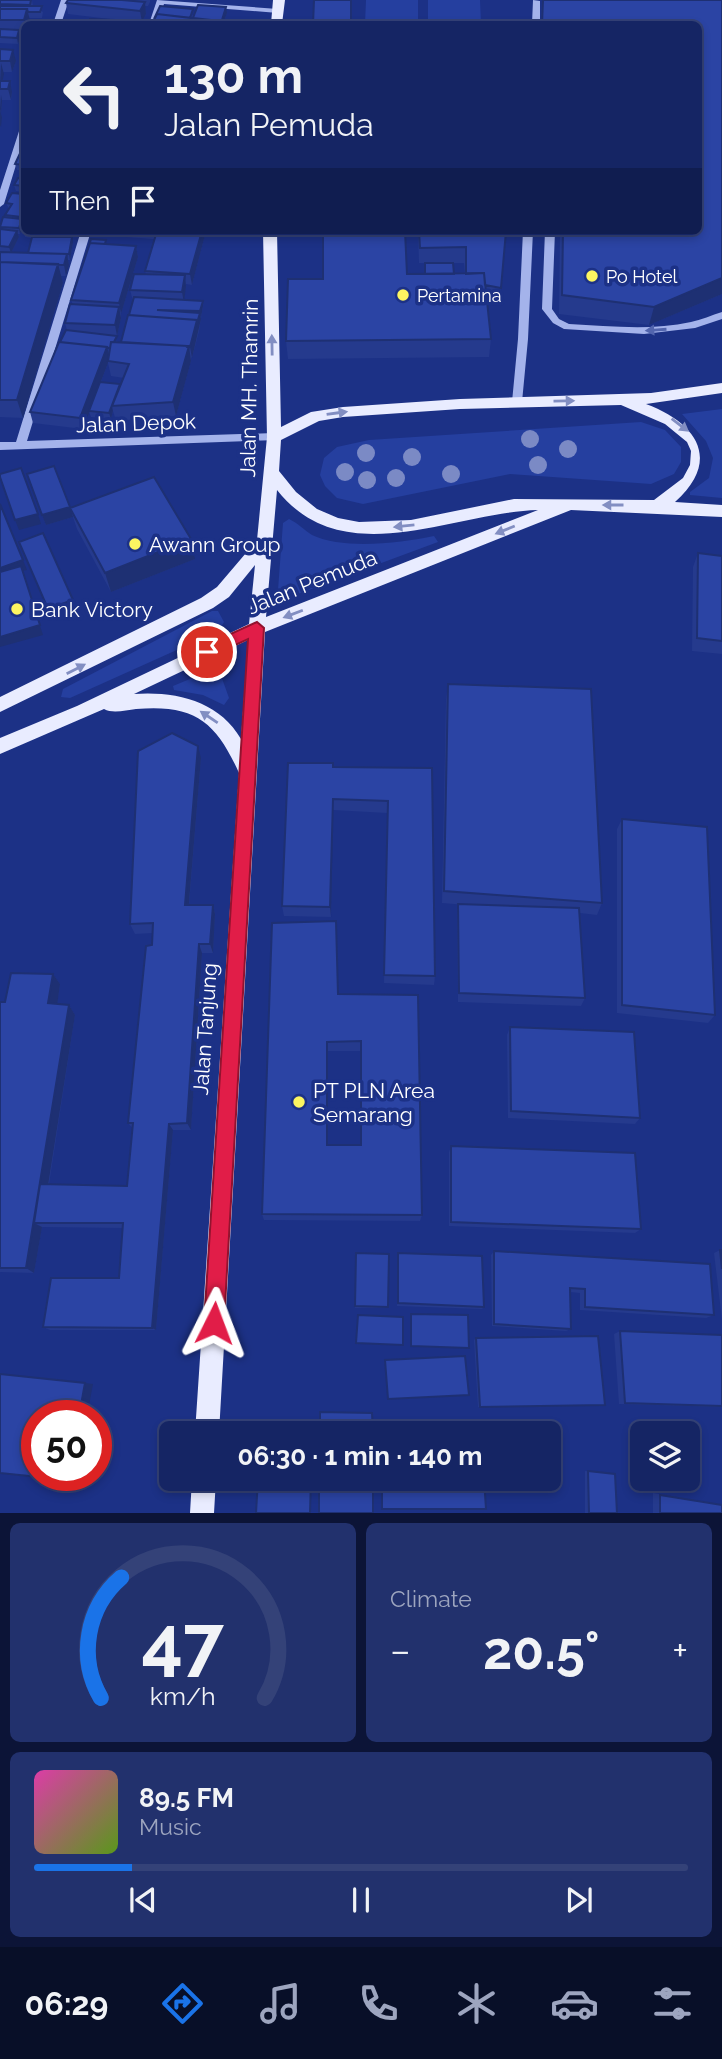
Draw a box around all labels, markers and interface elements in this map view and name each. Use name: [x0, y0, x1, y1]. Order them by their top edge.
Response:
text: 130 m: [164, 47, 303, 104]
icon: left: [49, 49, 140, 140]
text: Jalan Pemuda: [164, 106, 374, 143]
icon: arrive: [124, 182, 162, 220]
text: Then: [49, 186, 110, 216]
place label: Po Hotel: [606, 266, 677, 287]
marker: Po Hotel: [584, 268, 600, 284]
place label: Pertamina: [417, 285, 502, 306]
marker: Pertamina: [395, 287, 411, 303]
street label: Jalan MH. Thamrin: [235, 298, 263, 478]
one-way arrow: [645, 325, 667, 336]
one-way arrow: [267, 333, 278, 355]
one-way arrow: [553, 395, 575, 407]
one-way arrow: [326, 407, 348, 418]
street label: Jalan Depok: [76, 408, 196, 438]
one-way arrow: [671, 418, 689, 432]
one-way arrow: [602, 499, 624, 511]
one-way arrow: [393, 521, 415, 532]
one-way arrow: [494, 525, 515, 536]
place label: Awann Group: [149, 532, 281, 557]
marker: Awann Group: [127, 536, 143, 552]
street label: Jalan Pemuda: [244, 545, 380, 619]
place label: Bank Victory: [31, 597, 153, 622]
marker: Bank Victory: [9, 601, 25, 617]
one-way arrow: [283, 609, 304, 620]
pin: [177, 622, 237, 682]
icon: arrive: [188, 633, 226, 671]
one-way arrow: [66, 663, 86, 675]
one-way arrow: [200, 710, 218, 724]
street label: Jalan Tanjung: [188, 962, 222, 1096]
place label: PT PLN Area Semarang: [313, 1078, 435, 1127]
marker: PT PLN Area Semarang: [291, 1094, 307, 1110]
position arrow: [177, 1286, 251, 1360]
speed limit sign: 50: [21, 1400, 112, 1491]
map controls: [630, 1421, 700, 1491]
button: layers: [630, 1421, 700, 1491]
text: 06:30 · 1 min · 140 m: [237, 1441, 483, 1471]
text: Climate: [390, 1585, 472, 1612]
text: 47: [142, 1601, 224, 1686]
text: 20.5°: [483, 1620, 600, 1681]
text: −: [390, 1628, 410, 1673]
text: +: [672, 1628, 688, 1673]
text: km/h: [150, 1681, 216, 1711]
text: 89.5 FM: [139, 1783, 234, 1813]
text: Music: [139, 1813, 202, 1840]
icon: previous: [124, 1881, 162, 1919]
icon: pause: [342, 1881, 380, 1919]
icon: next: [560, 1881, 598, 1919]
icon: directions: [158, 1979, 207, 2028]
icon: music: [256, 1979, 305, 2028]
icon: phone: [354, 1979, 403, 2028]
icon: climate: [452, 1979, 501, 2028]
icon: car: [550, 1979, 599, 2028]
icon: filters: [648, 1979, 697, 2028]
text: 06:29: [25, 1985, 108, 2022]

